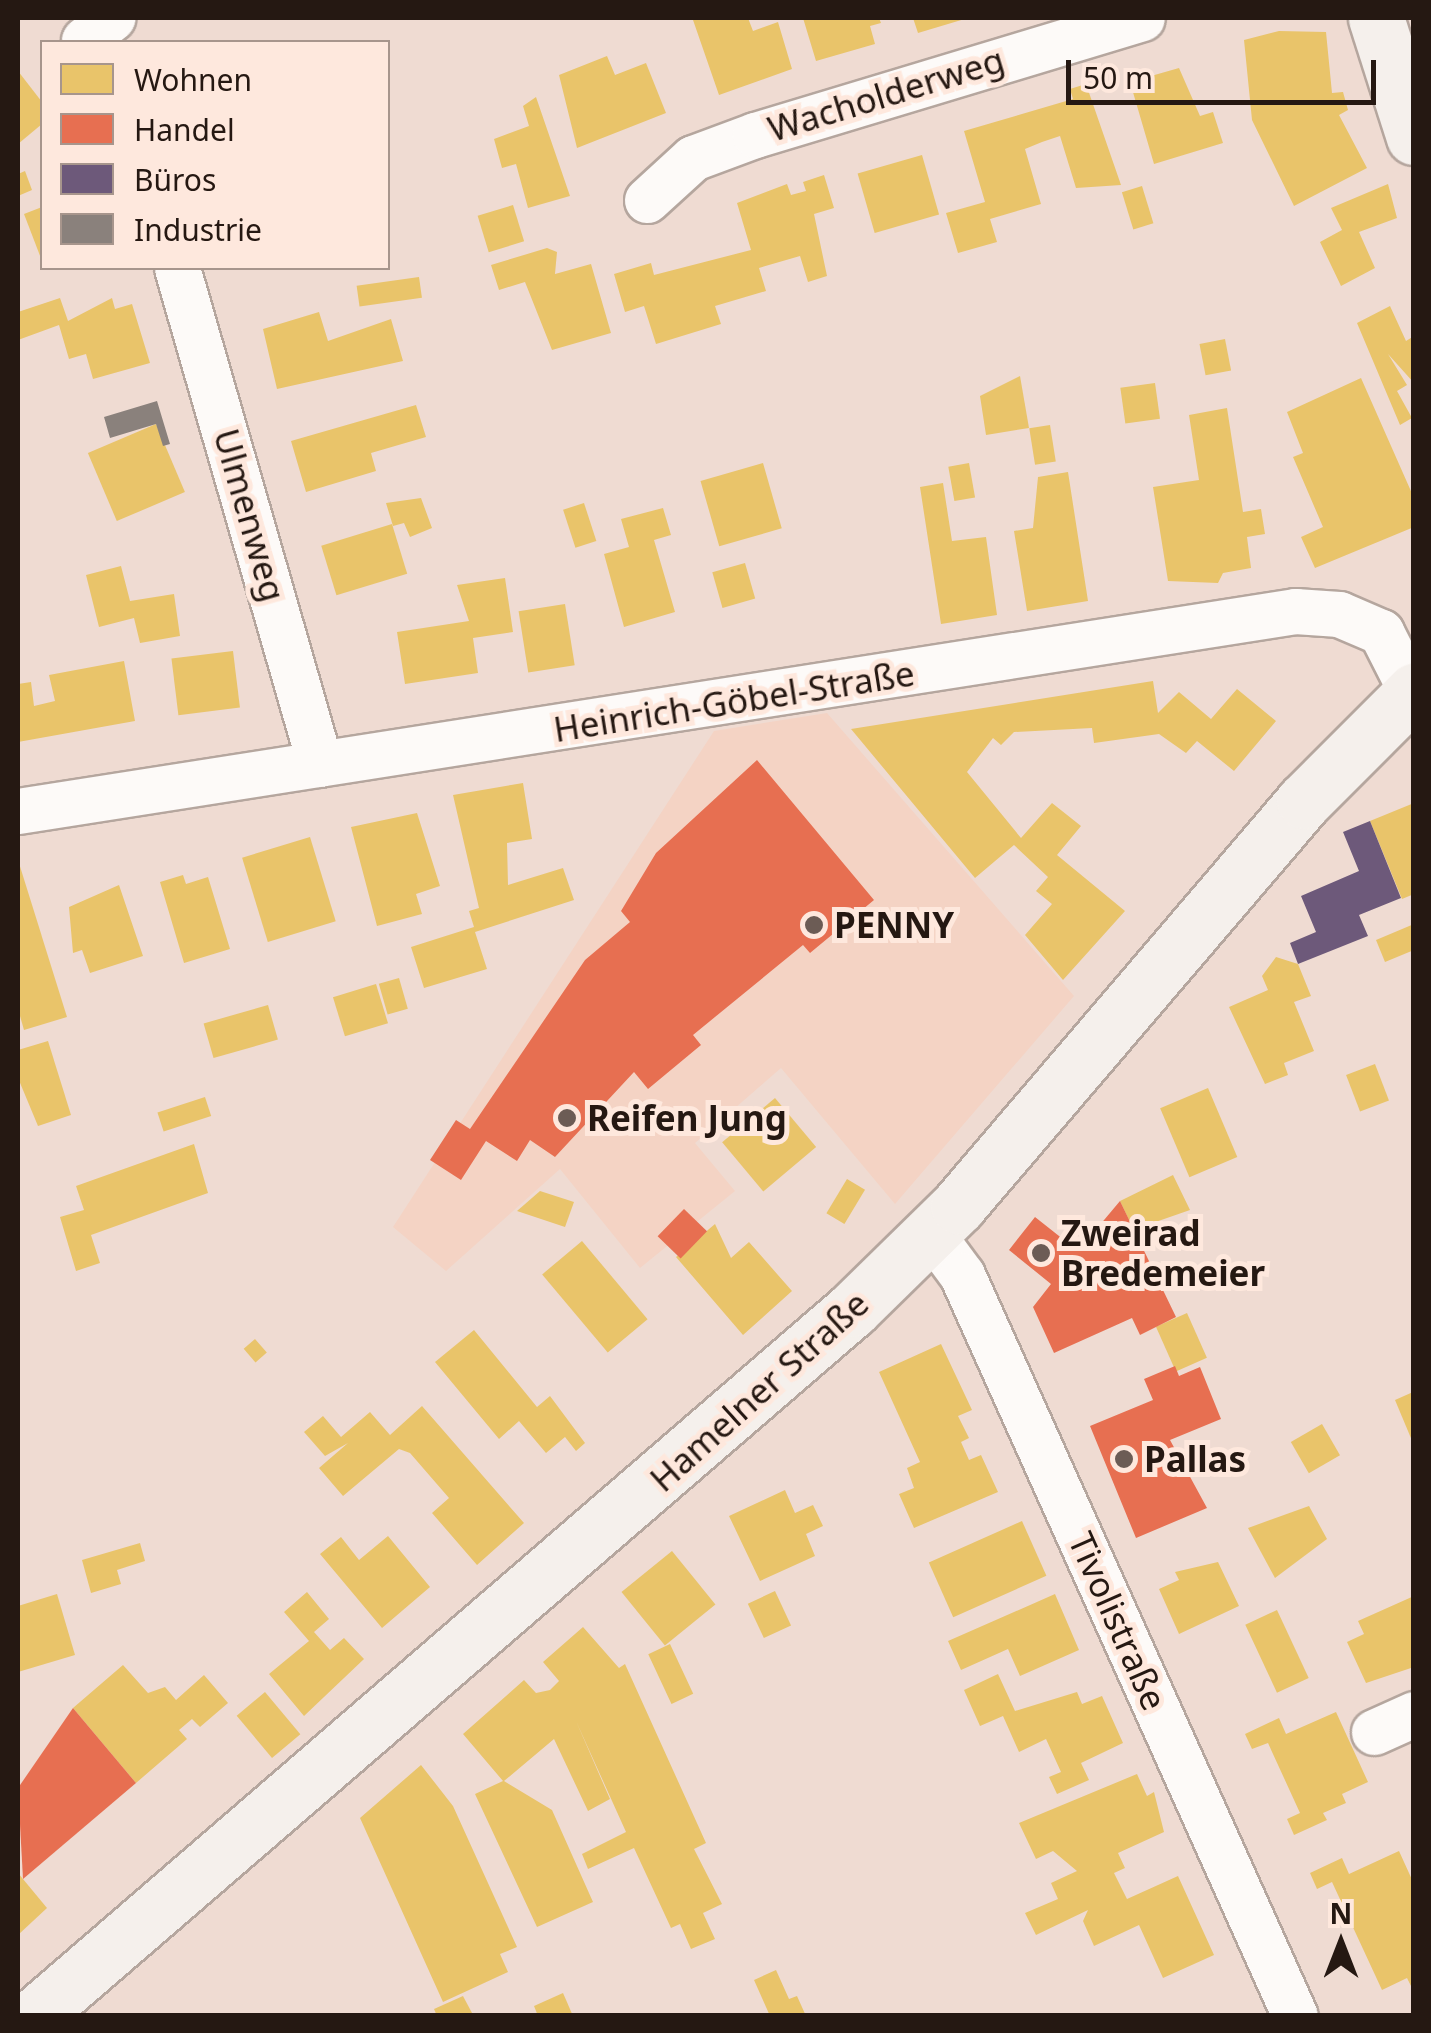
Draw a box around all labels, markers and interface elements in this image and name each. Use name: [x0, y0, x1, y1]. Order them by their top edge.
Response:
street label: Wacholderweg: [763, 38, 1009, 150]
legend: [40, 40, 390, 270]
scale bar: [1071, 40, 1381, 102]
text: 50 m: [1083, 57, 1153, 98]
text: Wohnen: [134, 59, 252, 100]
text: Handel: [134, 109, 235, 150]
text: Büros: [134, 159, 216, 200]
text: Industrie: [134, 209, 262, 250]
street label: Ulmenweg: [205, 424, 295, 606]
street label: Heinrich-Göbel-Straße: [551, 652, 917, 750]
place label: PENNY: [834, 904, 954, 946]
marker: PENNY: [803, 914, 825, 936]
place label: Reifen Jung: [587, 1097, 787, 1139]
marker: Reifen Jung: [556, 1107, 578, 1129]
place label: Zweirad Bredemeier: [1061, 1212, 1265, 1294]
marker: Zweirad Bredemeier: [1030, 1242, 1052, 1264]
street label: Hamelner Straße: [641, 1282, 877, 1500]
place label: Pallas: [1144, 1438, 1246, 1480]
marker: Pallas: [1113, 1448, 1135, 1470]
street label: Tivolistraße: [1060, 1526, 1176, 1716]
north arrow: [1291, 1893, 1391, 1993]
text: N: [1330, 1894, 1352, 1932]

